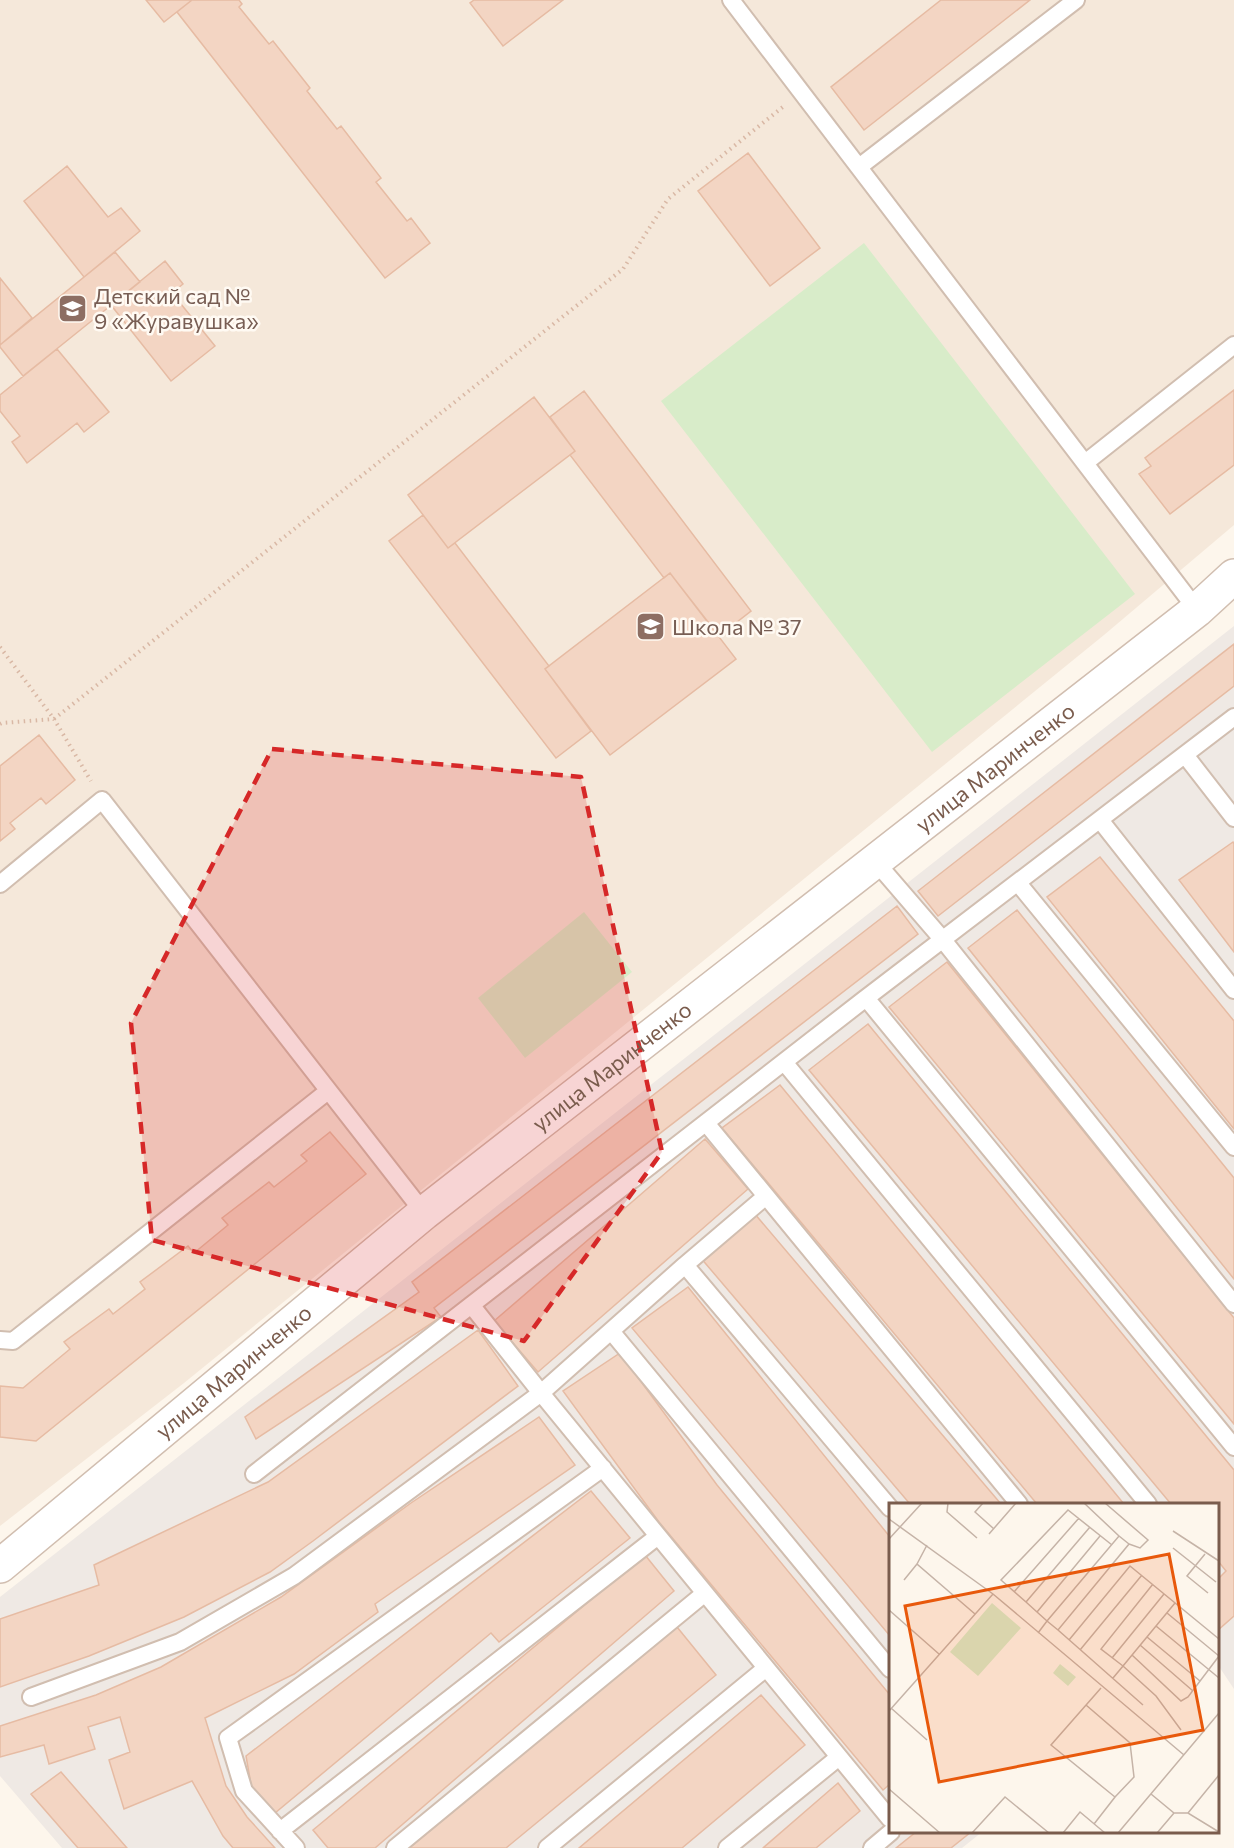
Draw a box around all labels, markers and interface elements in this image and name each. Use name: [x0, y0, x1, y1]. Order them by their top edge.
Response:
place label: Детский сад № 9 «Журавушка»: [94, 282, 259, 334]
school or university icon: Детский сад № 9 «Журавушка»: [57, 293, 89, 325]
school or university icon: Школа № 37: [635, 611, 667, 643]
place label: Школа № 37: [672, 613, 802, 640]
street label: улица Маринченко: [910, 697, 1080, 838]
street label: улица Маринченко: [526, 995, 697, 1137]
street label: улица Маринченко: [150, 1298, 317, 1444]
inset map: [889, 1503, 1219, 1833]

